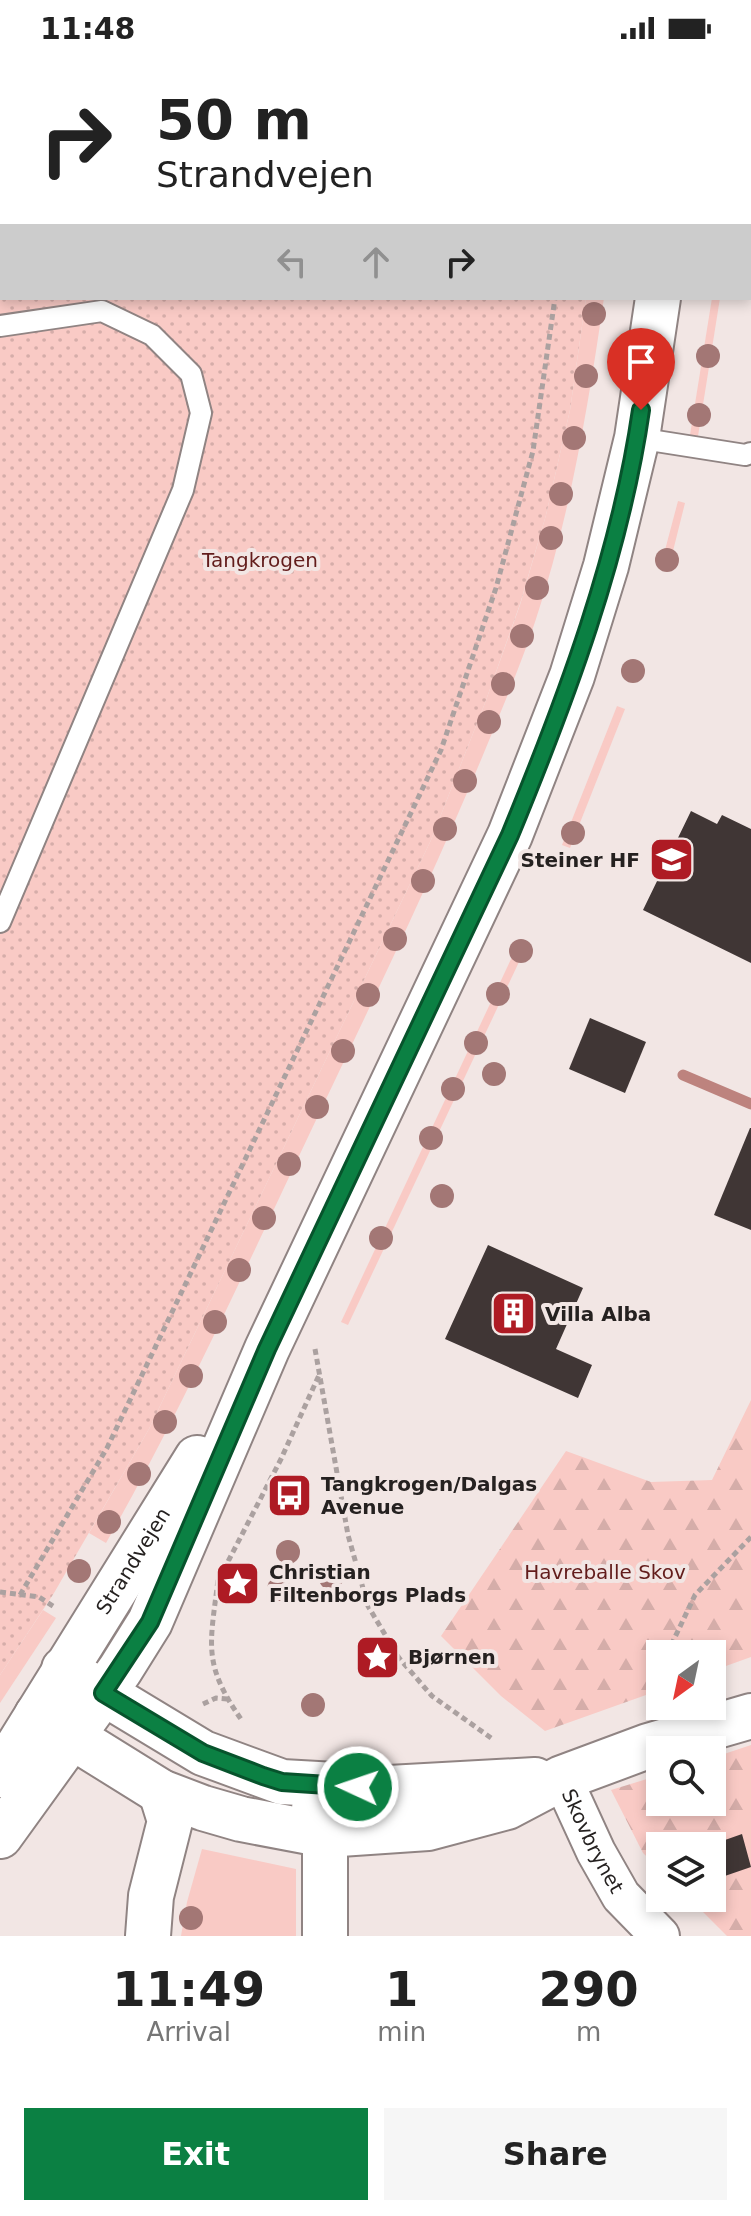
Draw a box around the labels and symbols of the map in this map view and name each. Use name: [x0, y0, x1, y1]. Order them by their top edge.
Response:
pin: [607, 328, 675, 410]
park label: Tangkrogen: [201, 548, 318, 572]
school or university icon: Steiner HF: [647, 836, 695, 884]
place label: Steiner HF: [521, 848, 640, 872]
building icon: Villa Alba: [490, 1290, 538, 1338]
place label: Villa Alba: [545, 1302, 651, 1326]
bus stop icon: Tangkrogen/Dalgas Avenue: [266, 1471, 314, 1519]
place label: Tangkrogen/Dalgas Avenue: [321, 1472, 537, 1519]
street label: Strandvejen: [91, 1503, 175, 1619]
place icon: Christian Filtenborgs Plads: [214, 1560, 262, 1608]
place label: Christian Filtenborgs Plads: [269, 1560, 466, 1607]
park label: Havreballe Skov: [524, 1560, 686, 1584]
place icon: Bjørnen: [353, 1633, 401, 1681]
north arrow: [646, 1640, 726, 1720]
place label: Bjørnen: [408, 1645, 496, 1669]
position arrow: [316, 1745, 400, 1829]
street label: Skovbrynet: [557, 1785, 629, 1897]

